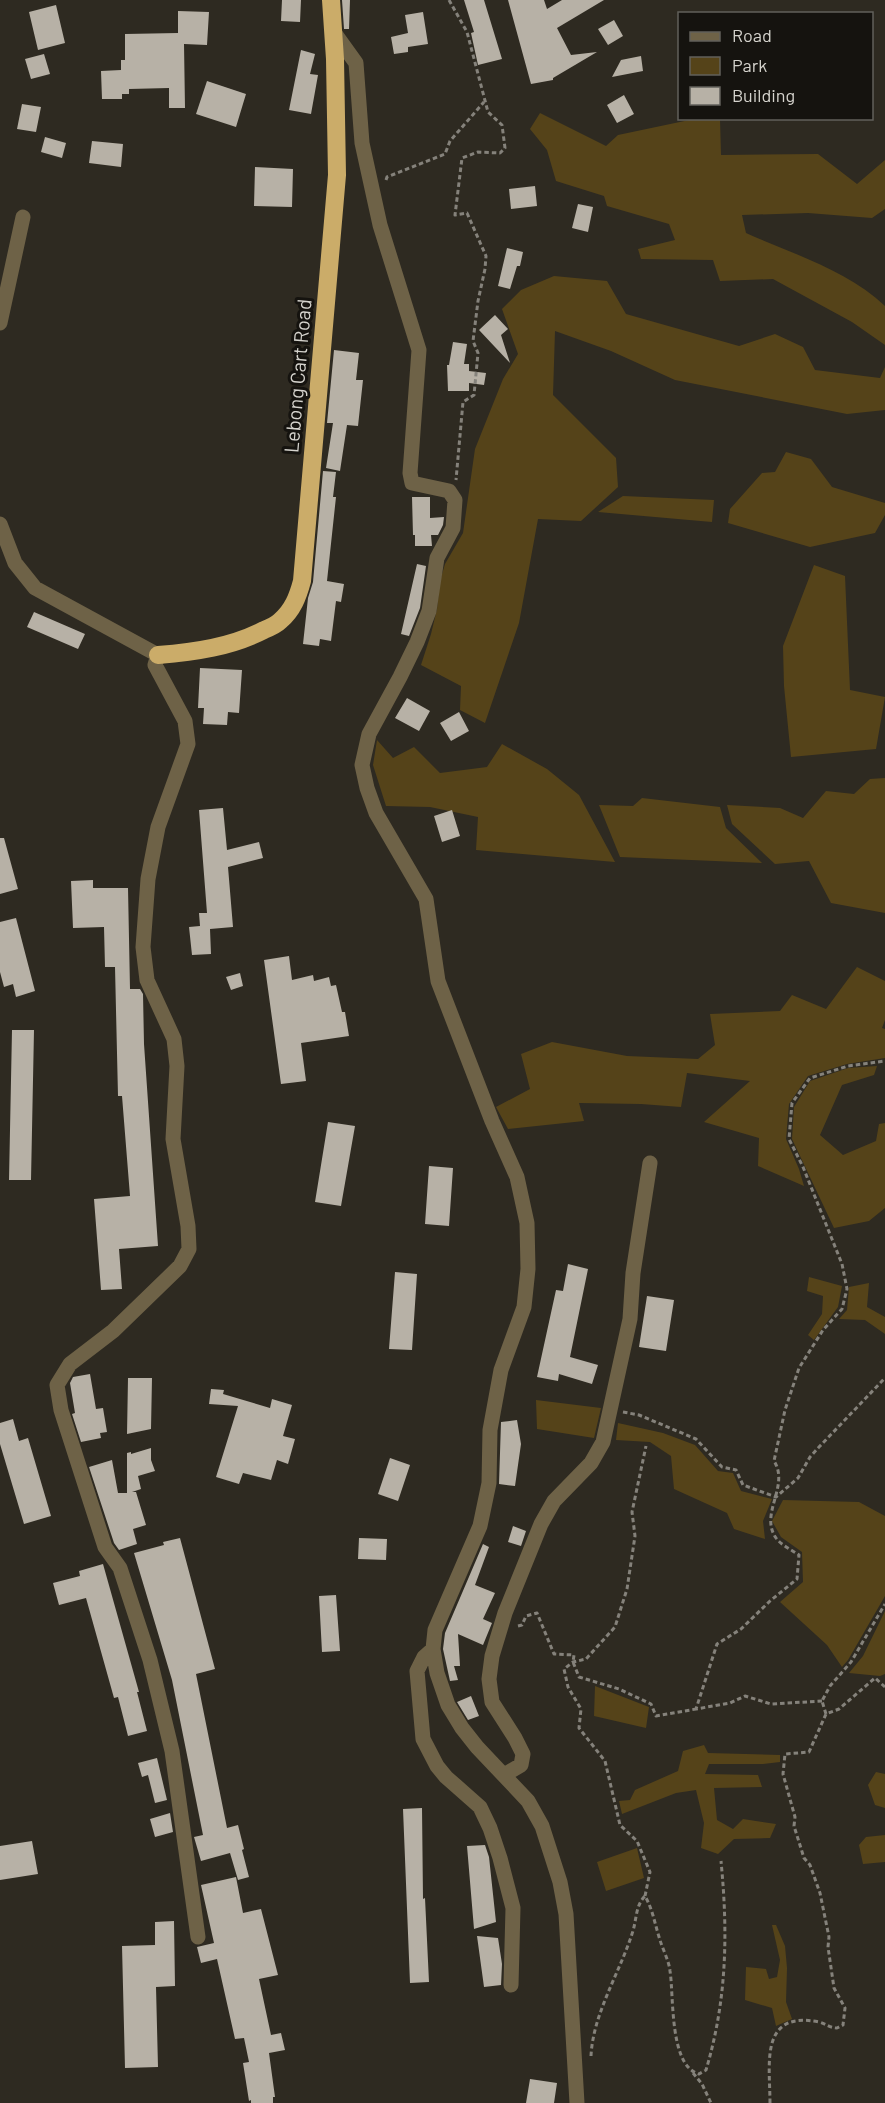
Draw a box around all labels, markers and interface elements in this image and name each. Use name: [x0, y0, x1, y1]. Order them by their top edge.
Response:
legend: [678, 12, 873, 120]
text: Road: [732, 24, 772, 46]
text: Park: [732, 54, 767, 76]
text: Building: [732, 84, 795, 106]
street label: Lebong Cart Road: [278, 298, 316, 454]

